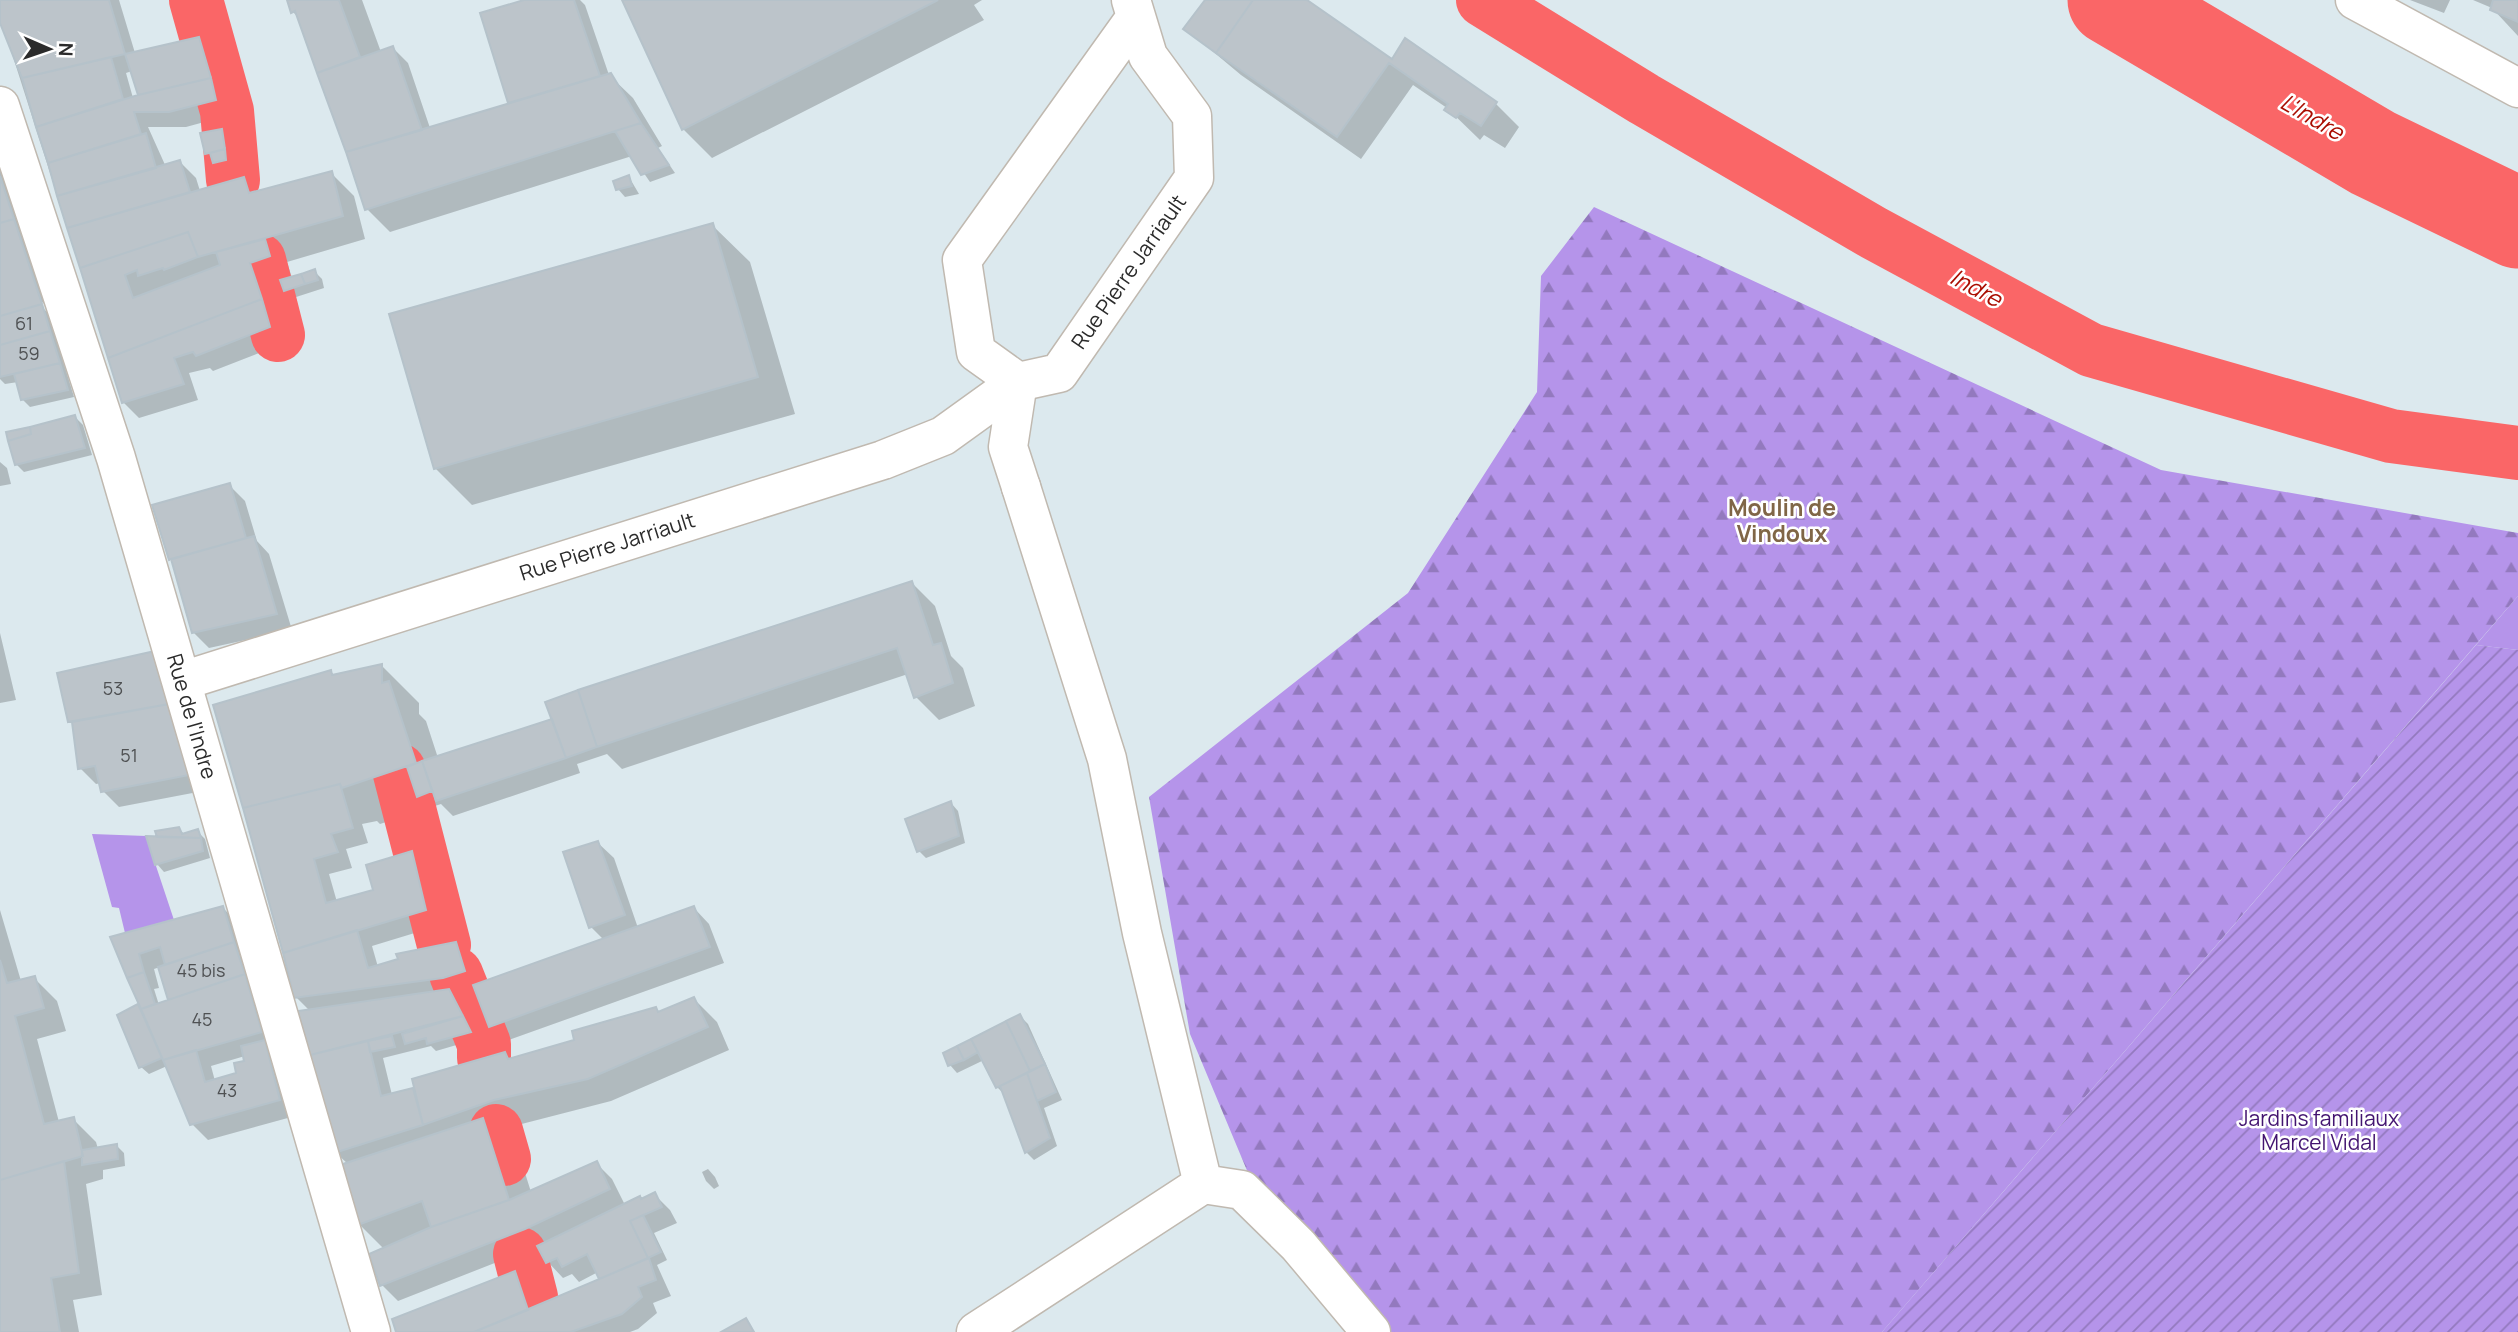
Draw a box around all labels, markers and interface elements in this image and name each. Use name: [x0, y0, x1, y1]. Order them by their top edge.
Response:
north arrow: [14, 14, 84, 84]
text: N: [53, 42, 79, 57]
water label: L'Indre: [2275, 85, 2351, 148]
street label: Rue Pierre Jarriault: [1064, 189, 1192, 354]
water label: Indre: [1945, 260, 2009, 315]
house number: 61: [15, 311, 33, 335]
house number: 59: [18, 341, 40, 365]
district label: Moulin de Vindoux: [1728, 491, 1836, 549]
street label: Rue Pierre Jarriault: [516, 505, 698, 587]
street label: Rue de l'Indre: [161, 650, 224, 782]
house number: 53: [103, 676, 123, 700]
house number: 51: [120, 743, 138, 767]
house number: 45 bis: [177, 958, 225, 982]
house number: 45: [191, 1007, 213, 1031]
house number: 43: [217, 1078, 237, 1102]
park label: Jardins familiaux Marcel Vidal: [2239, 1104, 2399, 1156]

